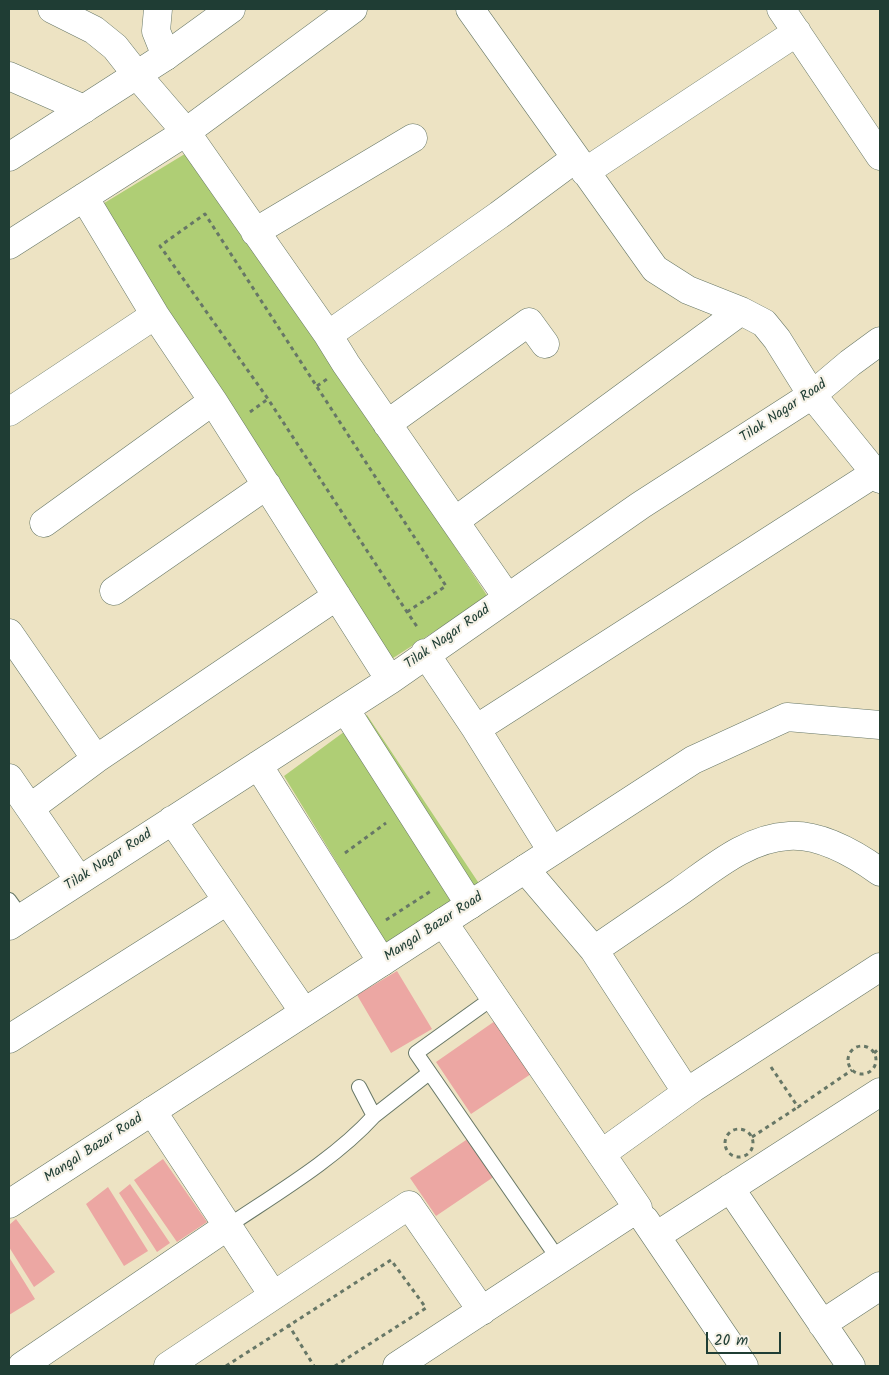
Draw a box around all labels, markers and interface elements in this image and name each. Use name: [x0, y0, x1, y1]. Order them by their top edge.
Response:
street label: Tilak Nagar Road: [738, 377, 830, 447]
street label: Tilak Nagar Road: [402, 602, 494, 674]
street label: Tilak Nagar Road: [62, 827, 156, 895]
street label: Mangal Bazar Road: [382, 890, 486, 966]
street label: Mangal Bazar Road: [42, 1111, 146, 1187]
scale bar: [709, 1322, 784, 1354]
text: 20 m: [714, 1329, 748, 1353]

